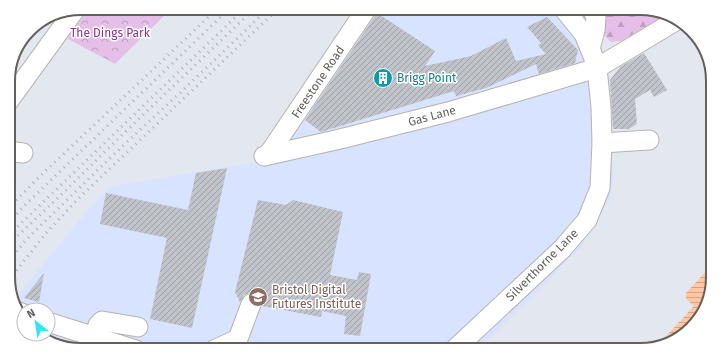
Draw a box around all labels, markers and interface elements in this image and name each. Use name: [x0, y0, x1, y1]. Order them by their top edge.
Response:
park label: The Dings Park: [70, 26, 151, 40]
street label: Freestone Road: [289, 43, 347, 121]
building icon: Brigg Point: [372, 67, 394, 89]
place label: Brigg Point: [397, 71, 457, 85]
street label: Gas Lane: [407, 103, 457, 129]
street label: Silverthorne Lane: [503, 226, 581, 304]
place label: Bristol Digital Futures Institute: [272, 283, 361, 311]
school or university icon: Bristol Digital Futures Institute: [247, 286, 269, 308]
north arrow: [16, 302, 56, 342]
text: N: [25, 306, 38, 321]

